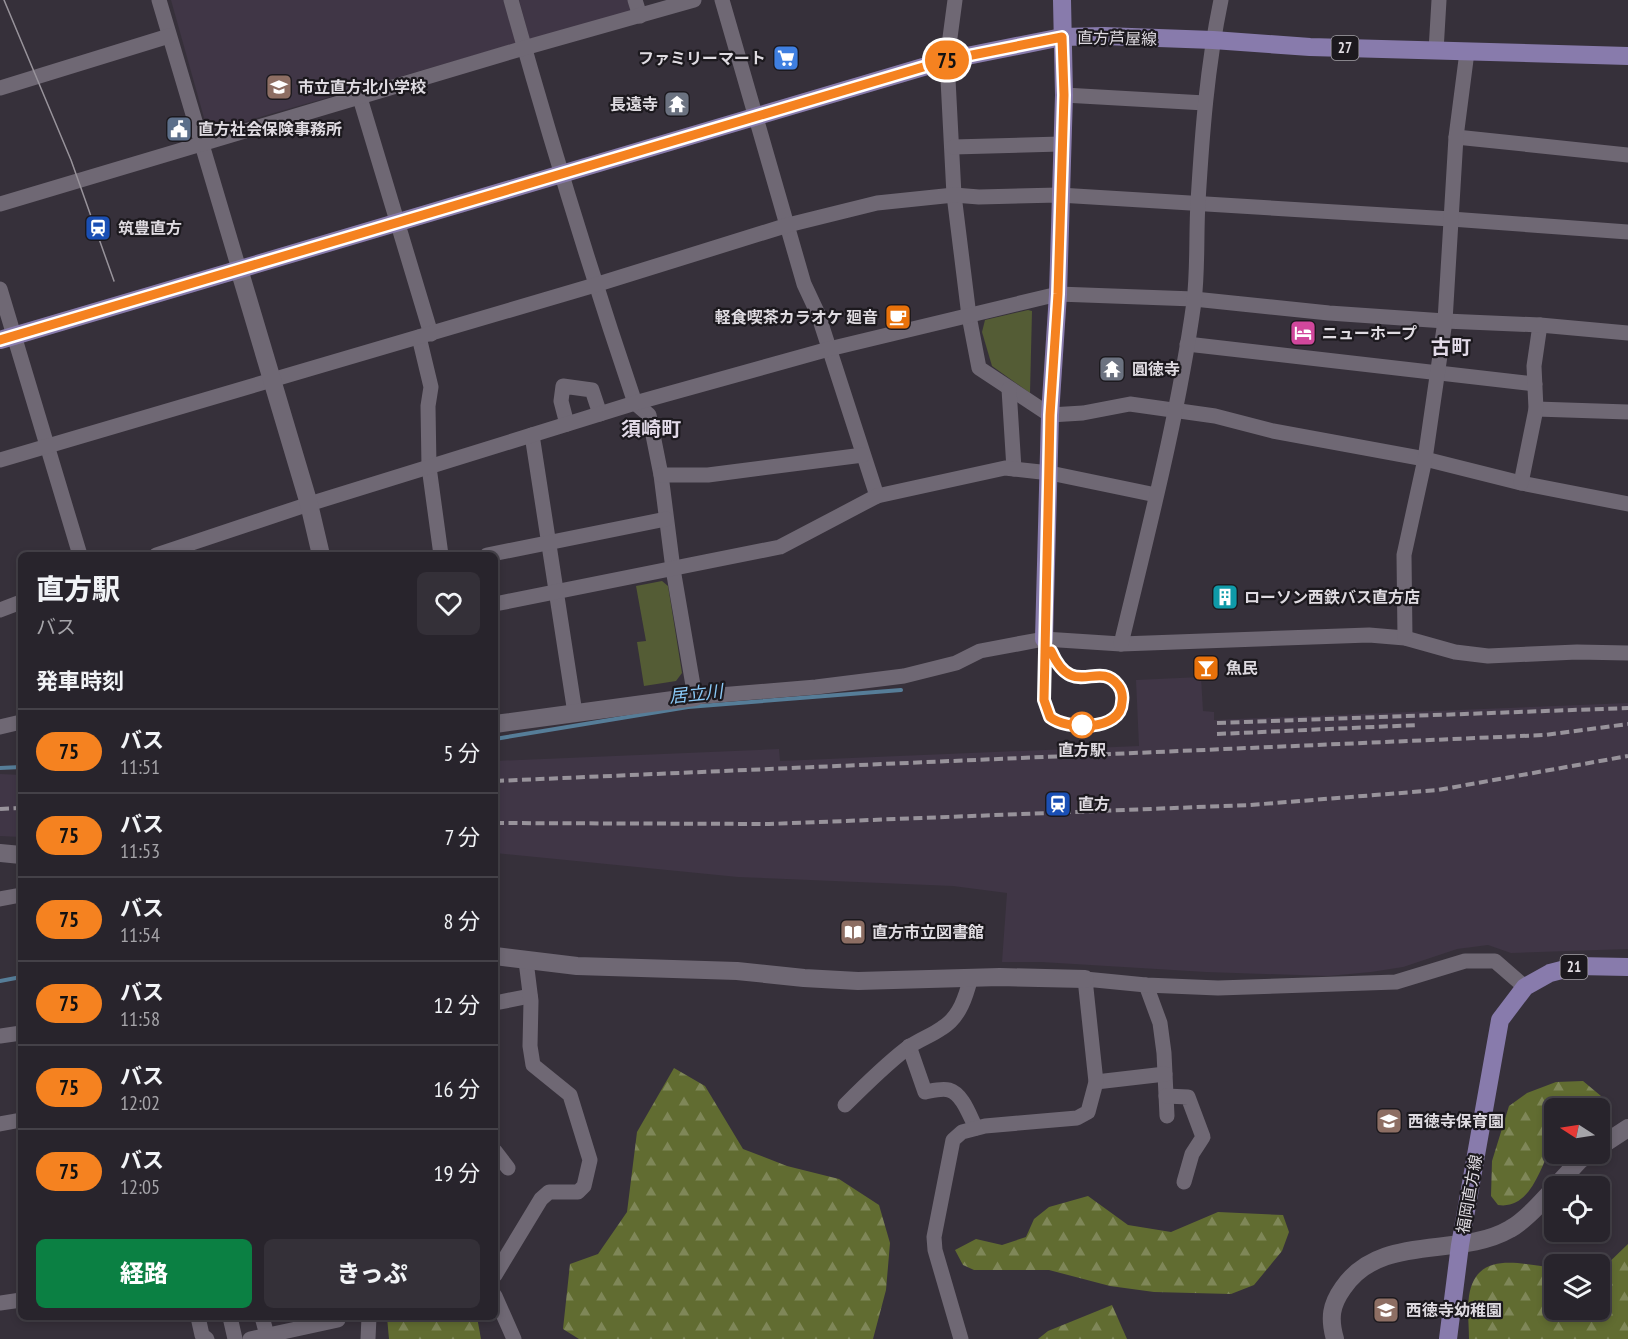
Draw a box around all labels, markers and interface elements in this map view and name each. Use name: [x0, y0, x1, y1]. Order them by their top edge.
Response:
street label: 直方芦屋線: [1077, 27, 1157, 49]
road number: 27: [1332, 36, 1358, 60]
line badge: 75: [920, 40, 974, 80]
supermarket icon: ファミリーマート: [771, 43, 801, 73]
text: 75: [937, 47, 957, 74]
place label: ファミリーマート: [638, 48, 766, 68]
school or university icon: 市立直方北小学校: [264, 72, 294, 102]
place label: 市立直方北小学校: [298, 77, 426, 97]
temple icon: 長遠寺: [662, 89, 692, 119]
place label: 長遠寺: [610, 94, 658, 114]
public building icon: 直方社会保険事務所: [164, 114, 194, 144]
place label: 直方社会保険事務所: [198, 119, 342, 139]
station icon: 筑豊直方: [83, 213, 113, 243]
place label: 筑豊直方: [118, 218, 182, 238]
cafe icon: 軽食喫茶カラオケ 廻音: [883, 302, 913, 332]
place label: 軽食喫茶カラオケ 廻音: [715, 307, 878, 327]
hotel icon: ニューホープ: [1288, 318, 1318, 348]
place label: ニューホープ: [1322, 323, 1417, 343]
district label: 古町: [1431, 334, 1471, 360]
temple icon: 圓徳寺: [1097, 354, 1127, 384]
place label: 圓徳寺: [1132, 359, 1180, 379]
district label: 須崎町: [621, 416, 681, 442]
text: 直方駅: [36, 570, 120, 607]
button: heart: [417, 572, 480, 635]
building icon: ローソン西鉄バス直方店: [1210, 582, 1240, 612]
place label: ローソン西鉄バス直方店: [1244, 587, 1420, 607]
text: バス: [36, 614, 76, 640]
bar icon: 魚民: [1191, 653, 1221, 683]
place label: 魚民: [1226, 658, 1258, 678]
text: 発車時刻: [36, 667, 124, 695]
water label: 居立川: [668, 679, 726, 708]
marker: 直方駅: [1069, 712, 1095, 738]
text: バス: [120, 726, 164, 754]
text: 75: [59, 738, 79, 765]
text: 5 分: [443, 739, 480, 767]
place label: 直方駅: [1058, 740, 1106, 760]
text: 11:51: [120, 754, 160, 780]
station icon: 直方: [1043, 789, 1073, 819]
place label: 直方: [1078, 794, 1110, 814]
text: バス: [120, 810, 164, 838]
text: 75: [59, 822, 79, 849]
text: 7 分: [444, 823, 480, 851]
text: 11:53: [120, 838, 160, 864]
text: バス: [120, 894, 164, 922]
text: 75: [59, 906, 79, 933]
text: 8 分: [443, 907, 480, 935]
library icon: 直方市立図書館: [838, 917, 868, 947]
text: 11:54: [120, 922, 160, 948]
place label: 直方市立図書館: [872, 922, 984, 942]
road number: 21: [1560, 955, 1588, 979]
text: バス: [120, 978, 164, 1006]
text: 75: [59, 990, 79, 1017]
text: 12 分: [434, 991, 480, 1019]
text: 11:58: [120, 1006, 160, 1032]
text: バス: [120, 1062, 164, 1090]
text: 75: [59, 1074, 79, 1101]
text: 16 分: [434, 1075, 480, 1103]
text: 12:02: [120, 1090, 160, 1116]
north arrow: [1544, 1098, 1610, 1164]
map controls: [1544, 1098, 1610, 1320]
school or university icon: 西徳寺保育園: [1374, 1106, 1404, 1136]
place label: 西徳寺保育園: [1408, 1111, 1504, 1131]
text: バス: [120, 1146, 164, 1174]
street label: 福岡直方線: [1452, 1153, 1486, 1235]
text: 75: [59, 1158, 79, 1185]
text: 19 分: [434, 1159, 480, 1187]
text: 12:05: [120, 1174, 160, 1200]
button: locate: [1544, 1176, 1610, 1242]
button: 経路: [36, 1239, 252, 1308]
button: きっぷ: [264, 1239, 480, 1308]
button: layers: [1544, 1254, 1610, 1320]
school or university icon: 西徳寺幼稚園: [1371, 1295, 1401, 1325]
place label: 西徳寺幼稚園: [1406, 1300, 1502, 1320]

